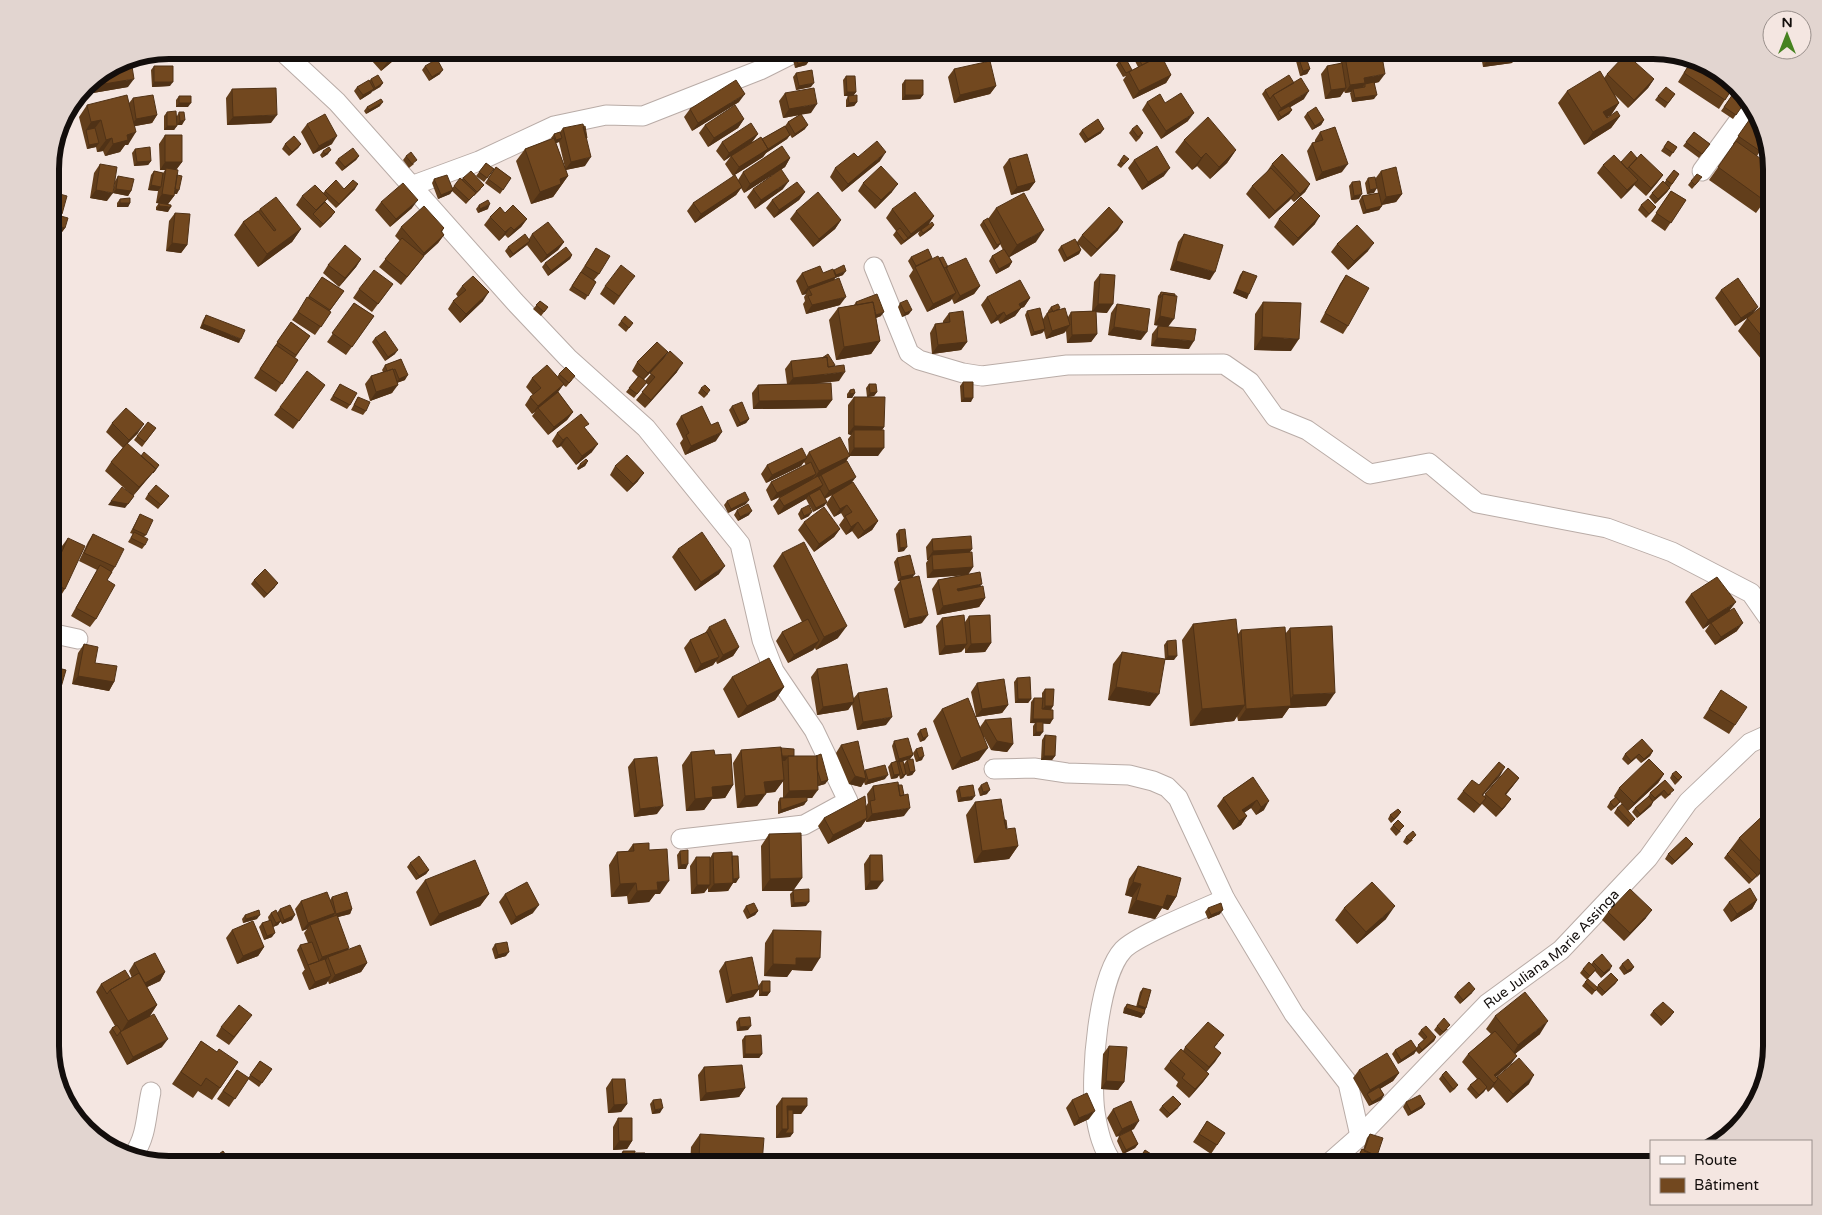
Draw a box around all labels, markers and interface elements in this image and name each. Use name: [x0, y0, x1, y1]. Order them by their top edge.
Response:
north arrow: [1762, 10, 1812, 60]
text: N: [1781, 14, 1793, 31]
street label: Rue Juliana Marie Assinga: [1480, 886, 1623, 1013]
legend: [1650, 1140, 1812, 1205]
text: Route: [1694, 1151, 1737, 1169]
text: Bâtiment: [1694, 1176, 1759, 1194]

